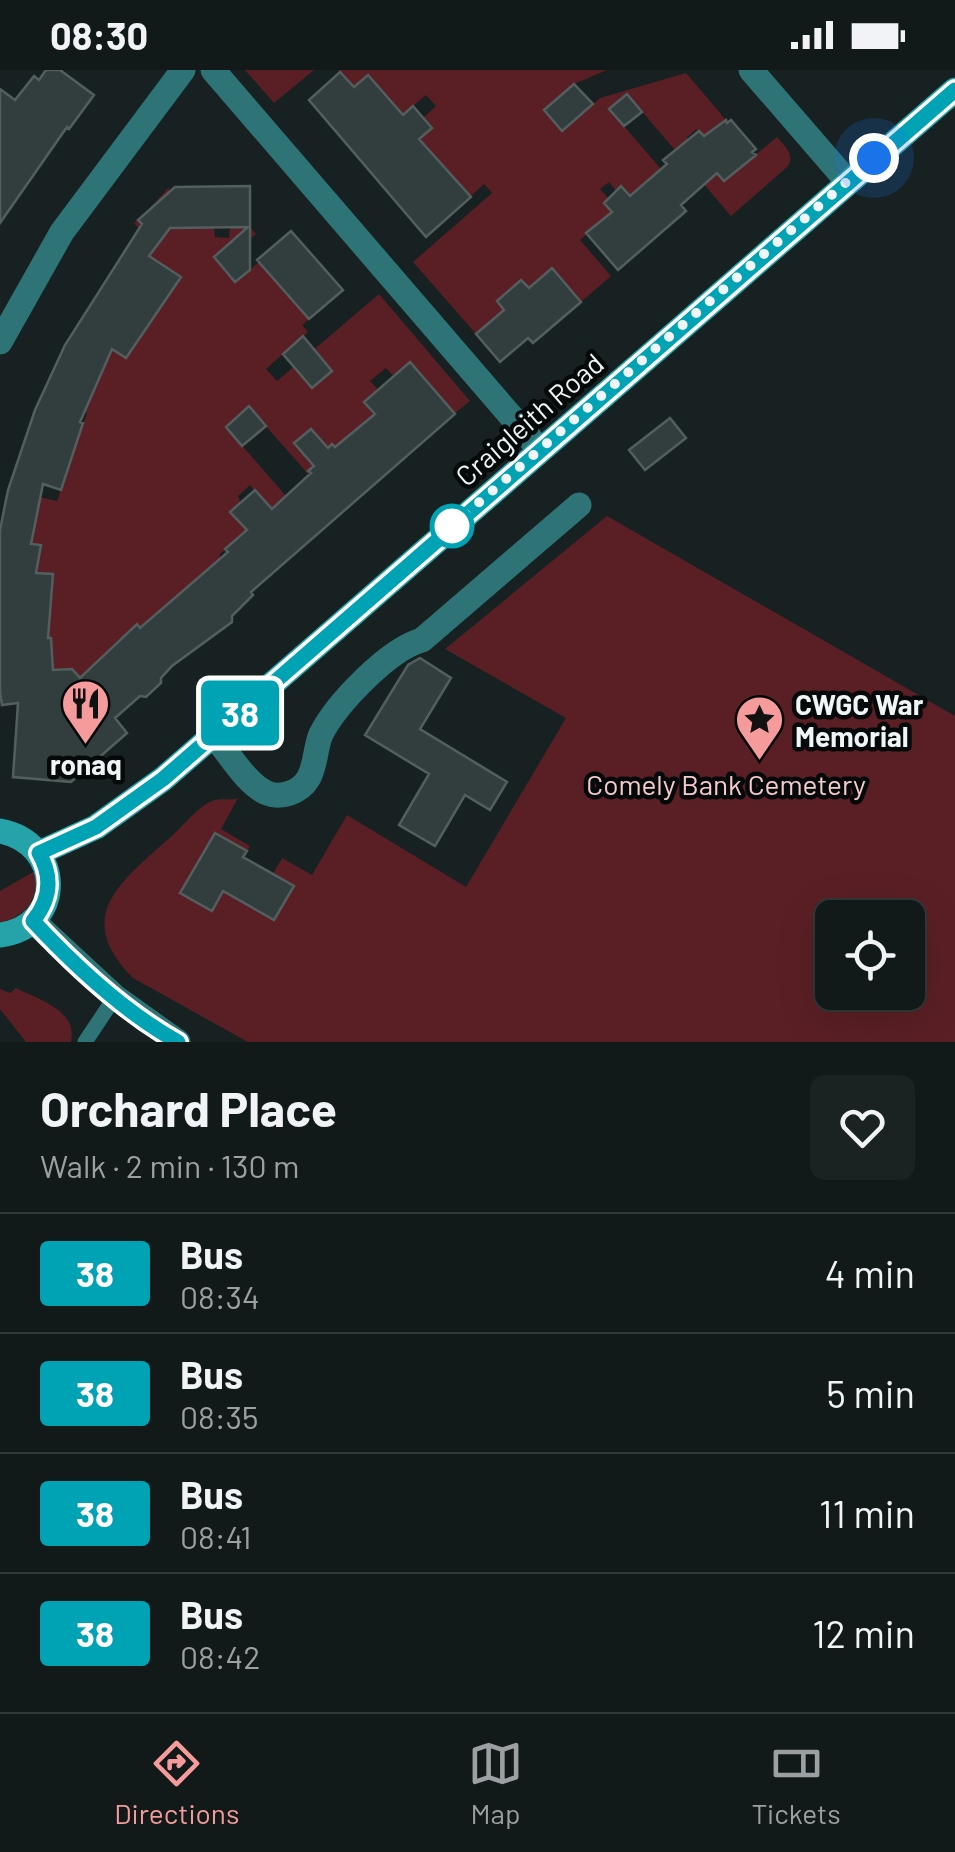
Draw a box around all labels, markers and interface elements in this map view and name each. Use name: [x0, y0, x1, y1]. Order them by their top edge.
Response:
text: 08:30: [50, 12, 148, 58]
your location: [849, 133, 899, 183]
street label: Craigleith Road: [448, 346, 610, 492]
unlabelled marker: [431, 505, 473, 547]
restaurant icon: ronaq: [60, 678, 112, 746]
line badge: 38: [195, 680, 285, 746]
place label: CWGC War Memorial: [795, 687, 924, 753]
text: 38: [221, 692, 259, 734]
place icon: CWGC War Memorial: [734, 694, 786, 762]
place label: ronaq: [50, 747, 122, 781]
park label: Comely Bank Cemetery: [586, 767, 866, 801]
map controls: [815, 900, 925, 1010]
button: locate: [815, 900, 925, 1010]
button: heart: [810, 1075, 915, 1180]
text: Orchard Place: [40, 1079, 337, 1137]
text: Walk · 2 min · 130 m: [40, 1146, 299, 1184]
text: Bus: [180, 1231, 243, 1277]
text: 4 min: [825, 1250, 915, 1296]
text: 38: [76, 1252, 114, 1294]
text: 08:34: [180, 1277, 260, 1315]
text: Bus: [180, 1351, 243, 1397]
text: 5 min: [826, 1370, 915, 1416]
text: 38: [76, 1372, 114, 1414]
text: 08:35: [180, 1397, 259, 1435]
text: Bus: [180, 1471, 243, 1517]
text: 11 min: [819, 1490, 915, 1536]
text: 38: [76, 1492, 114, 1534]
text: 08:41: [180, 1517, 252, 1555]
text: Bus: [180, 1591, 243, 1637]
text: 12 min: [812, 1610, 915, 1656]
text: 38: [76, 1612, 114, 1654]
text: 08:42: [180, 1637, 260, 1675]
tab: Directions: [114, 1736, 239, 1830]
tab: Map: [468, 1736, 523, 1830]
tab: Tickets: [752, 1736, 841, 1830]

